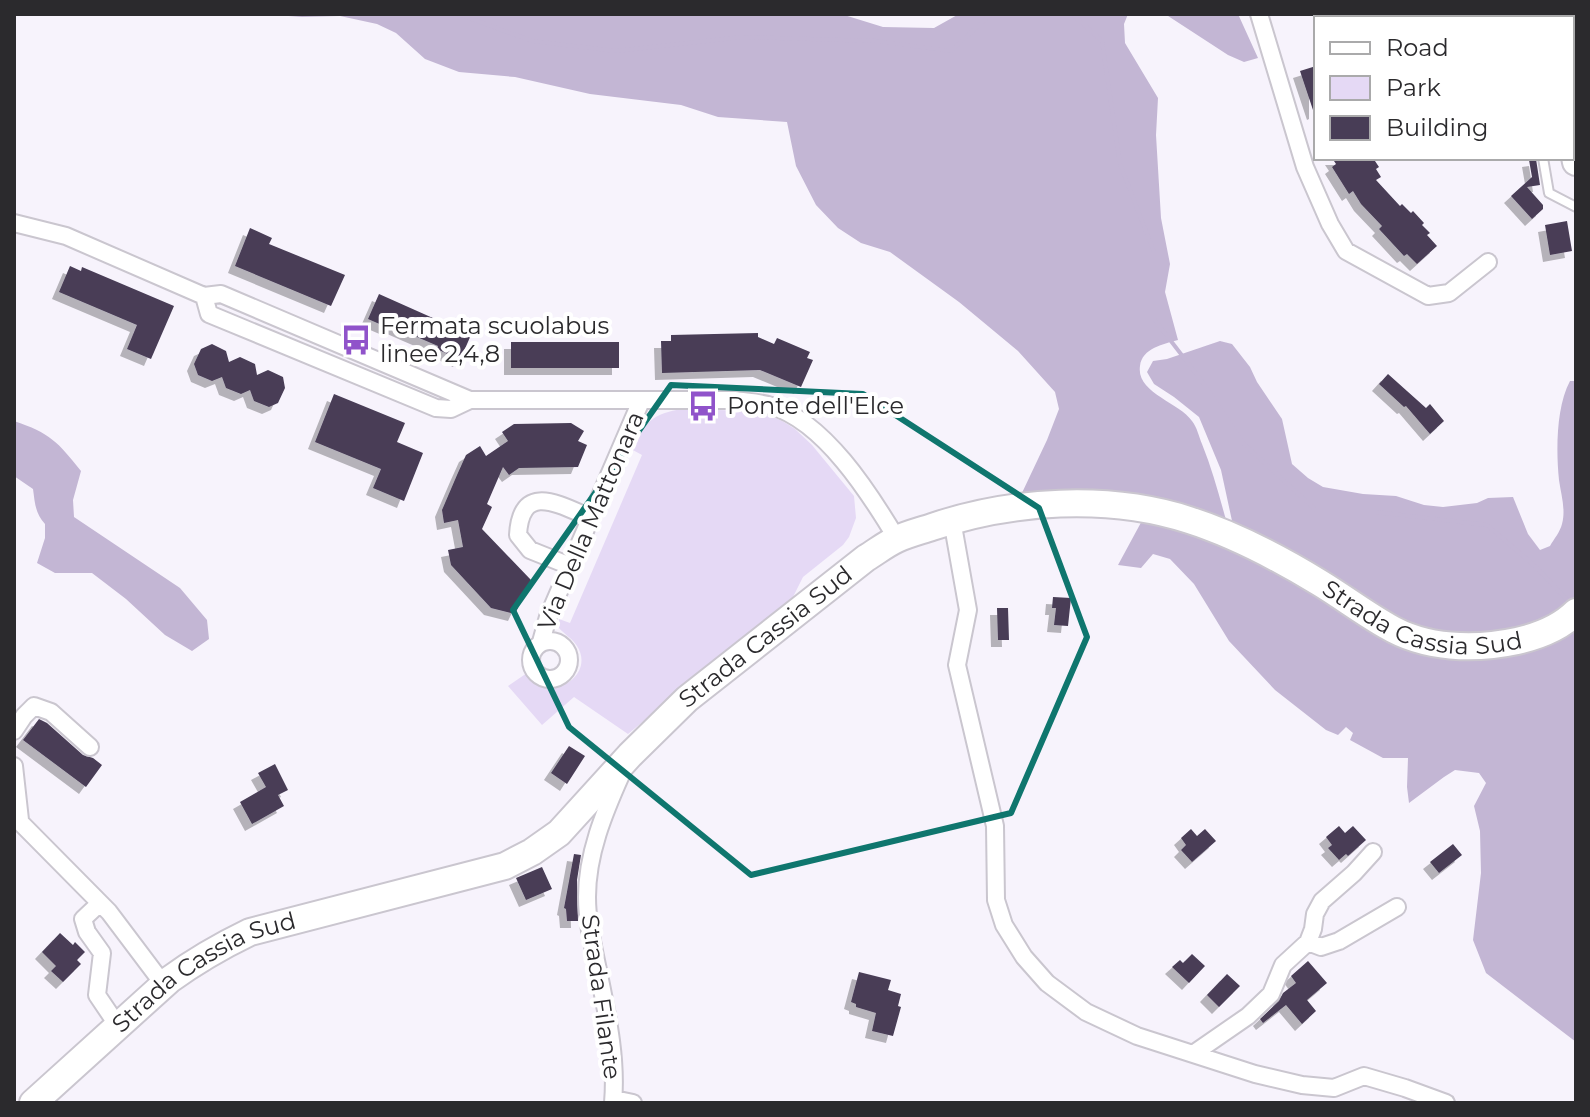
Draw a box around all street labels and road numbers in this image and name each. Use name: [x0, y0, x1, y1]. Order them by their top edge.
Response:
street label: Via Della Mattonara: [531, 407, 650, 635]
street label: Strada Cassia Sud: [673, 559, 858, 714]
street label: Strada Cassia Sud: [1317, 573, 1525, 660]
street label: Strada Cassia Sud: [106, 906, 299, 1038]
street label: Strada Filante: [576, 913, 627, 1081]

